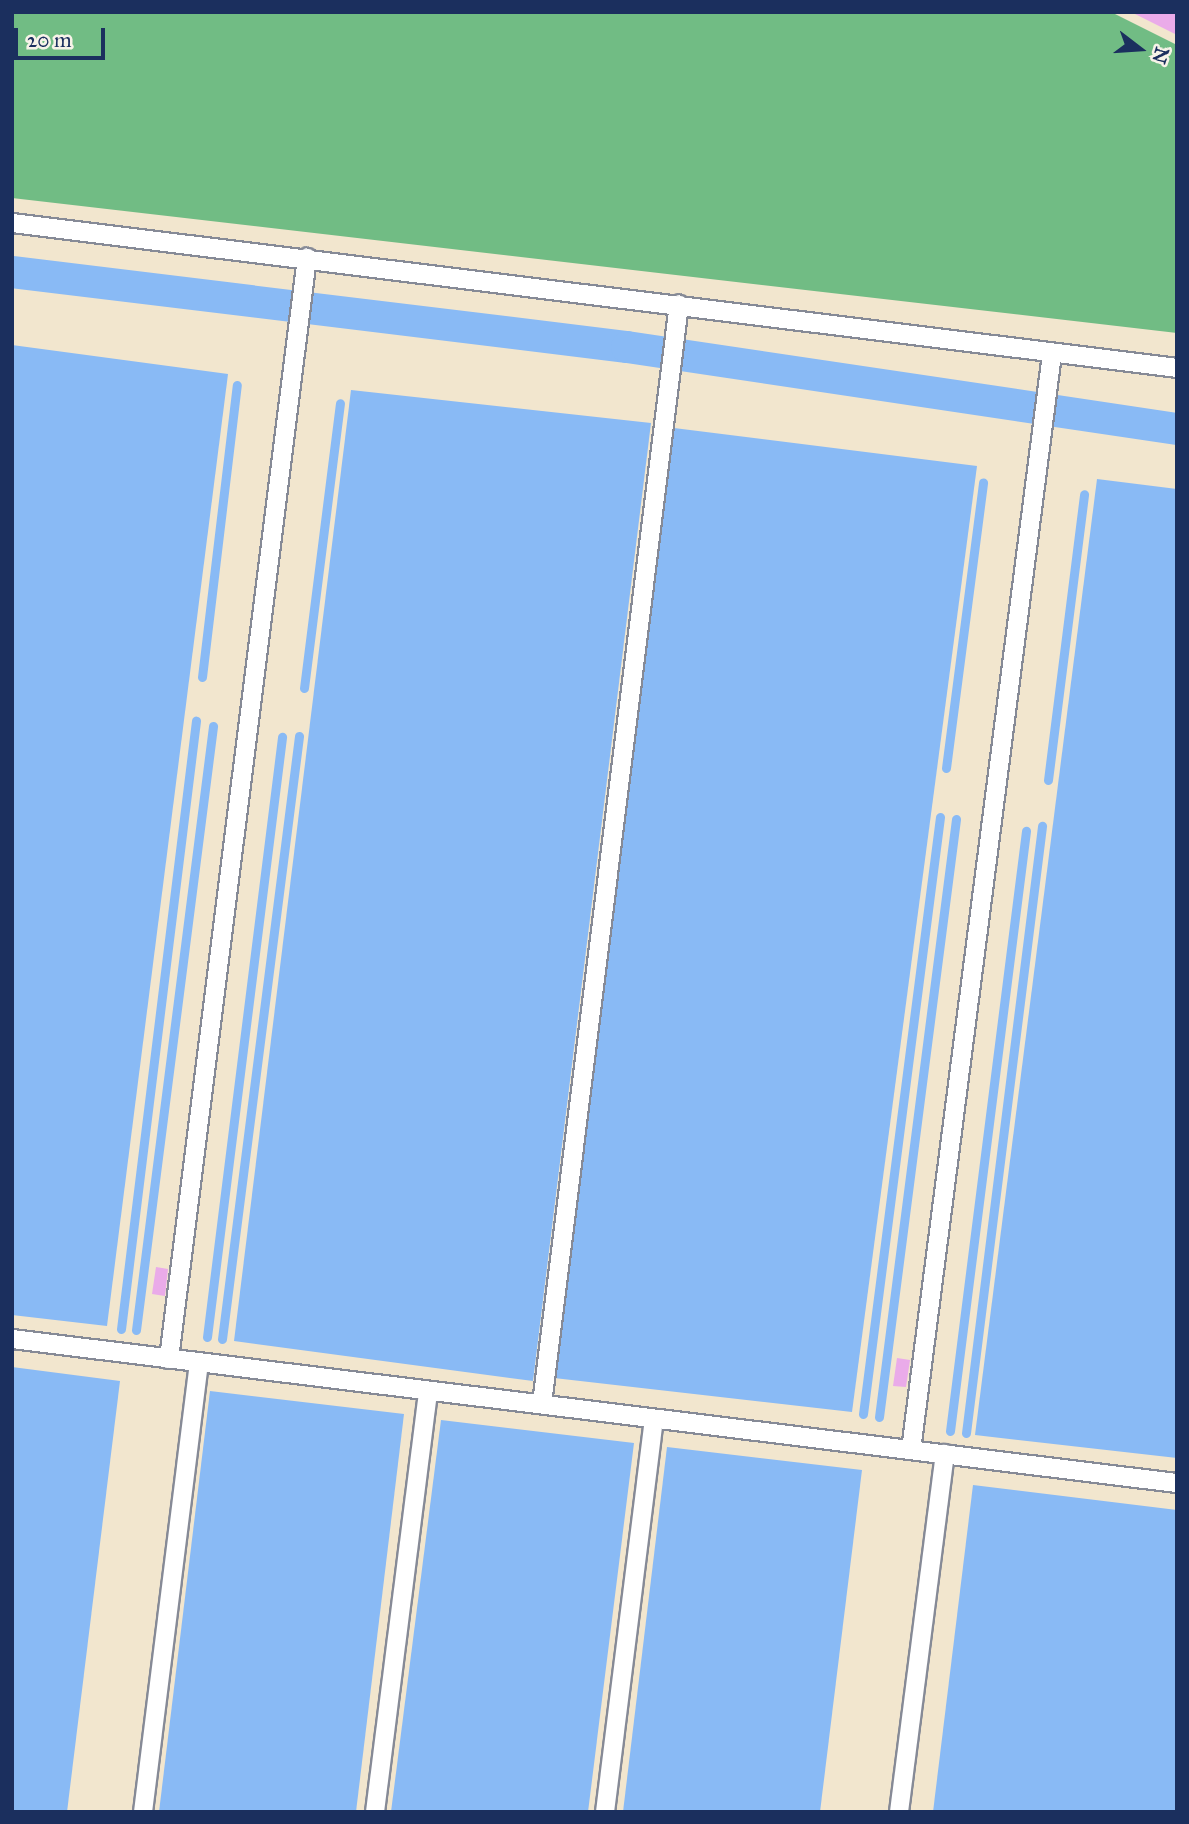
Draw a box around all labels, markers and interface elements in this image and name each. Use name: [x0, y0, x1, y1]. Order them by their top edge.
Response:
scale bar: [18, 14, 108, 58]
north arrow: [1105, 14, 1175, 84]
text: 20 m: [27, 27, 72, 53]
text: N: [1147, 44, 1174, 66]

